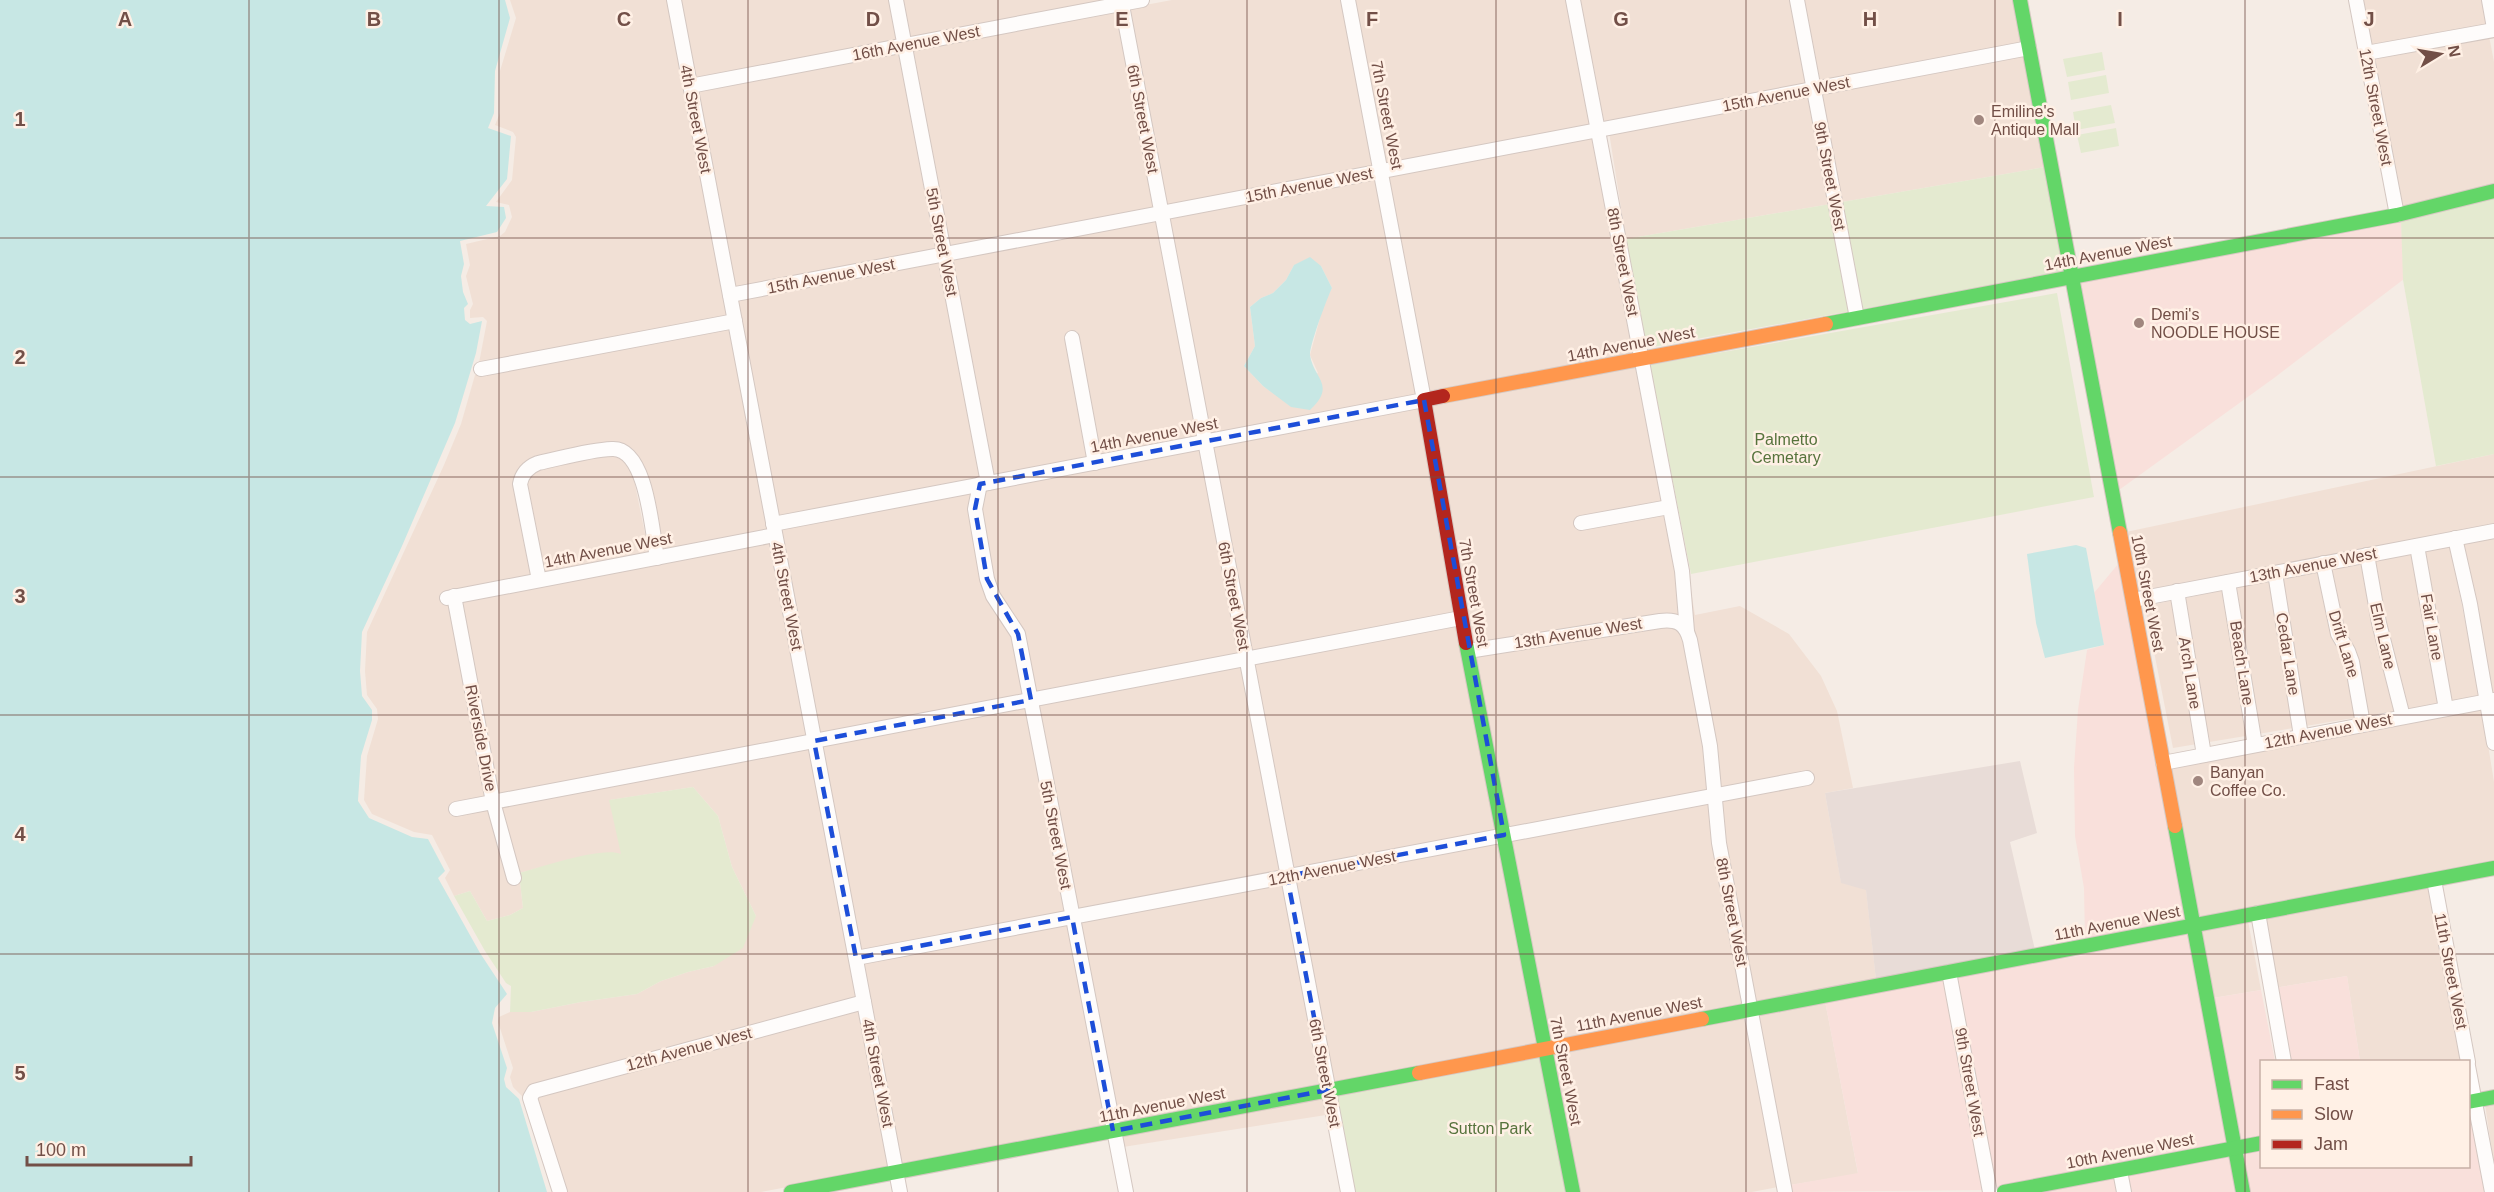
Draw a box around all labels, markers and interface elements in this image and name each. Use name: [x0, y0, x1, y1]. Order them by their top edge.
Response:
text: A: [118, 8, 132, 30]
text: B: [367, 8, 381, 30]
text: C: [617, 8, 631, 30]
text: D: [866, 8, 880, 30]
text: E: [1115, 8, 1129, 30]
text: F: [1366, 8, 1378, 30]
text: G: [1613, 8, 1629, 30]
text: H: [1863, 8, 1877, 30]
text: I: [2117, 8, 2123, 30]
text: J: [2363, 8, 2375, 30]
street label: 16th Avenue West: [851, 22, 982, 64]
north arrow: [2410, 24, 2470, 84]
text: N: [2445, 44, 2464, 59]
street label: 12th Street West: [2356, 47, 2396, 168]
street label: 7th Street West: [1368, 59, 1406, 171]
street label: 4th Street West: [677, 63, 715, 175]
street label: 6th Street West: [1124, 63, 1162, 175]
street label: 15th Avenue West: [1721, 73, 1852, 115]
place label: Emiline's Antique Mall: [1991, 103, 2079, 138]
text: 1: [14, 108, 26, 130]
marker: Emiline's Antique Mall: [1972, 113, 1986, 127]
street label: 9th Street West: [1811, 120, 1849, 232]
street label: 15th Avenue West: [1244, 164, 1375, 206]
street label: 5th Street West: [923, 186, 961, 298]
street label: 8th Street West: [1604, 206, 1642, 318]
street label: 14th Avenue West: [2043, 232, 2174, 274]
street label: 15th Avenue West: [766, 255, 897, 297]
place label: Demi's NOODLE HOUSE: [2151, 306, 2280, 341]
marker: Demi's NOODLE HOUSE: [2132, 316, 2146, 330]
street label: 14th Avenue West: [1566, 323, 1697, 365]
text: 2: [14, 346, 26, 368]
street label: 14th Avenue West: [1089, 414, 1220, 456]
park label: Palmetto Cemetary: [1751, 431, 1821, 466]
street label: 14th Avenue West: [543, 529, 674, 571]
street label: 10th Street West: [2128, 533, 2168, 654]
street label: 7th Street West: [1456, 537, 1492, 649]
street label: 4th Street West: [768, 540, 806, 652]
street label: 6th Street West: [1215, 540, 1253, 652]
street label: 13th Avenue West: [2248, 544, 2379, 586]
text: 3: [14, 585, 26, 607]
street label: Fair Lane: [2418, 592, 2446, 662]
street label: Elm Lane: [2367, 601, 2399, 671]
street label: Drift Lane: [2326, 608, 2362, 680]
street label: Cedar Lane: [2273, 611, 2303, 697]
street label: 13th Avenue West: [1513, 614, 1644, 652]
street label: Beach Lane: [2227, 619, 2257, 707]
street label: Arch Lane: [2176, 636, 2204, 710]
street label: Riverside Drive: [462, 683, 500, 793]
street label: 12th Avenue West: [2263, 710, 2394, 752]
place label: Banyan Coffee Co.: [2210, 764, 2286, 799]
marker: Banyan Coffee Co.: [2191, 774, 2205, 788]
street label: 5th Street West: [1037, 779, 1075, 891]
text: 4: [14, 823, 26, 845]
street label: 12th Avenue West: [1267, 847, 1398, 889]
street label: 8th Street West: [1713, 856, 1751, 968]
street label: 11th Avenue West: [2053, 902, 2182, 944]
street label: 11th Street West: [2431, 912, 2471, 1031]
street label: 11th Avenue West: [1575, 993, 1704, 1035]
street label: 7th Street West: [1547, 1015, 1585, 1127]
street label: 4th Street West: [859, 1017, 897, 1129]
street label: 6th Street West: [1306, 1017, 1344, 1129]
street label: 12th Avenue West: [624, 1024, 754, 1074]
street label: 9th Street West: [1952, 1026, 1988, 1138]
legend: [2260, 1060, 2470, 1168]
text: 5: [14, 1062, 26, 1084]
text: Fast: [2314, 1074, 2349, 1094]
street label: 11th Avenue West: [1098, 1084, 1227, 1126]
text: Slow: [2314, 1104, 2354, 1124]
park label: Sutton Park: [1448, 1120, 1533, 1137]
scale bar: [27, 1129, 190, 1167]
street label: 10th Avenue West: [2065, 1130, 2196, 1172]
text: Jam: [2314, 1134, 2348, 1154]
text: 100 m: [36, 1140, 86, 1160]

